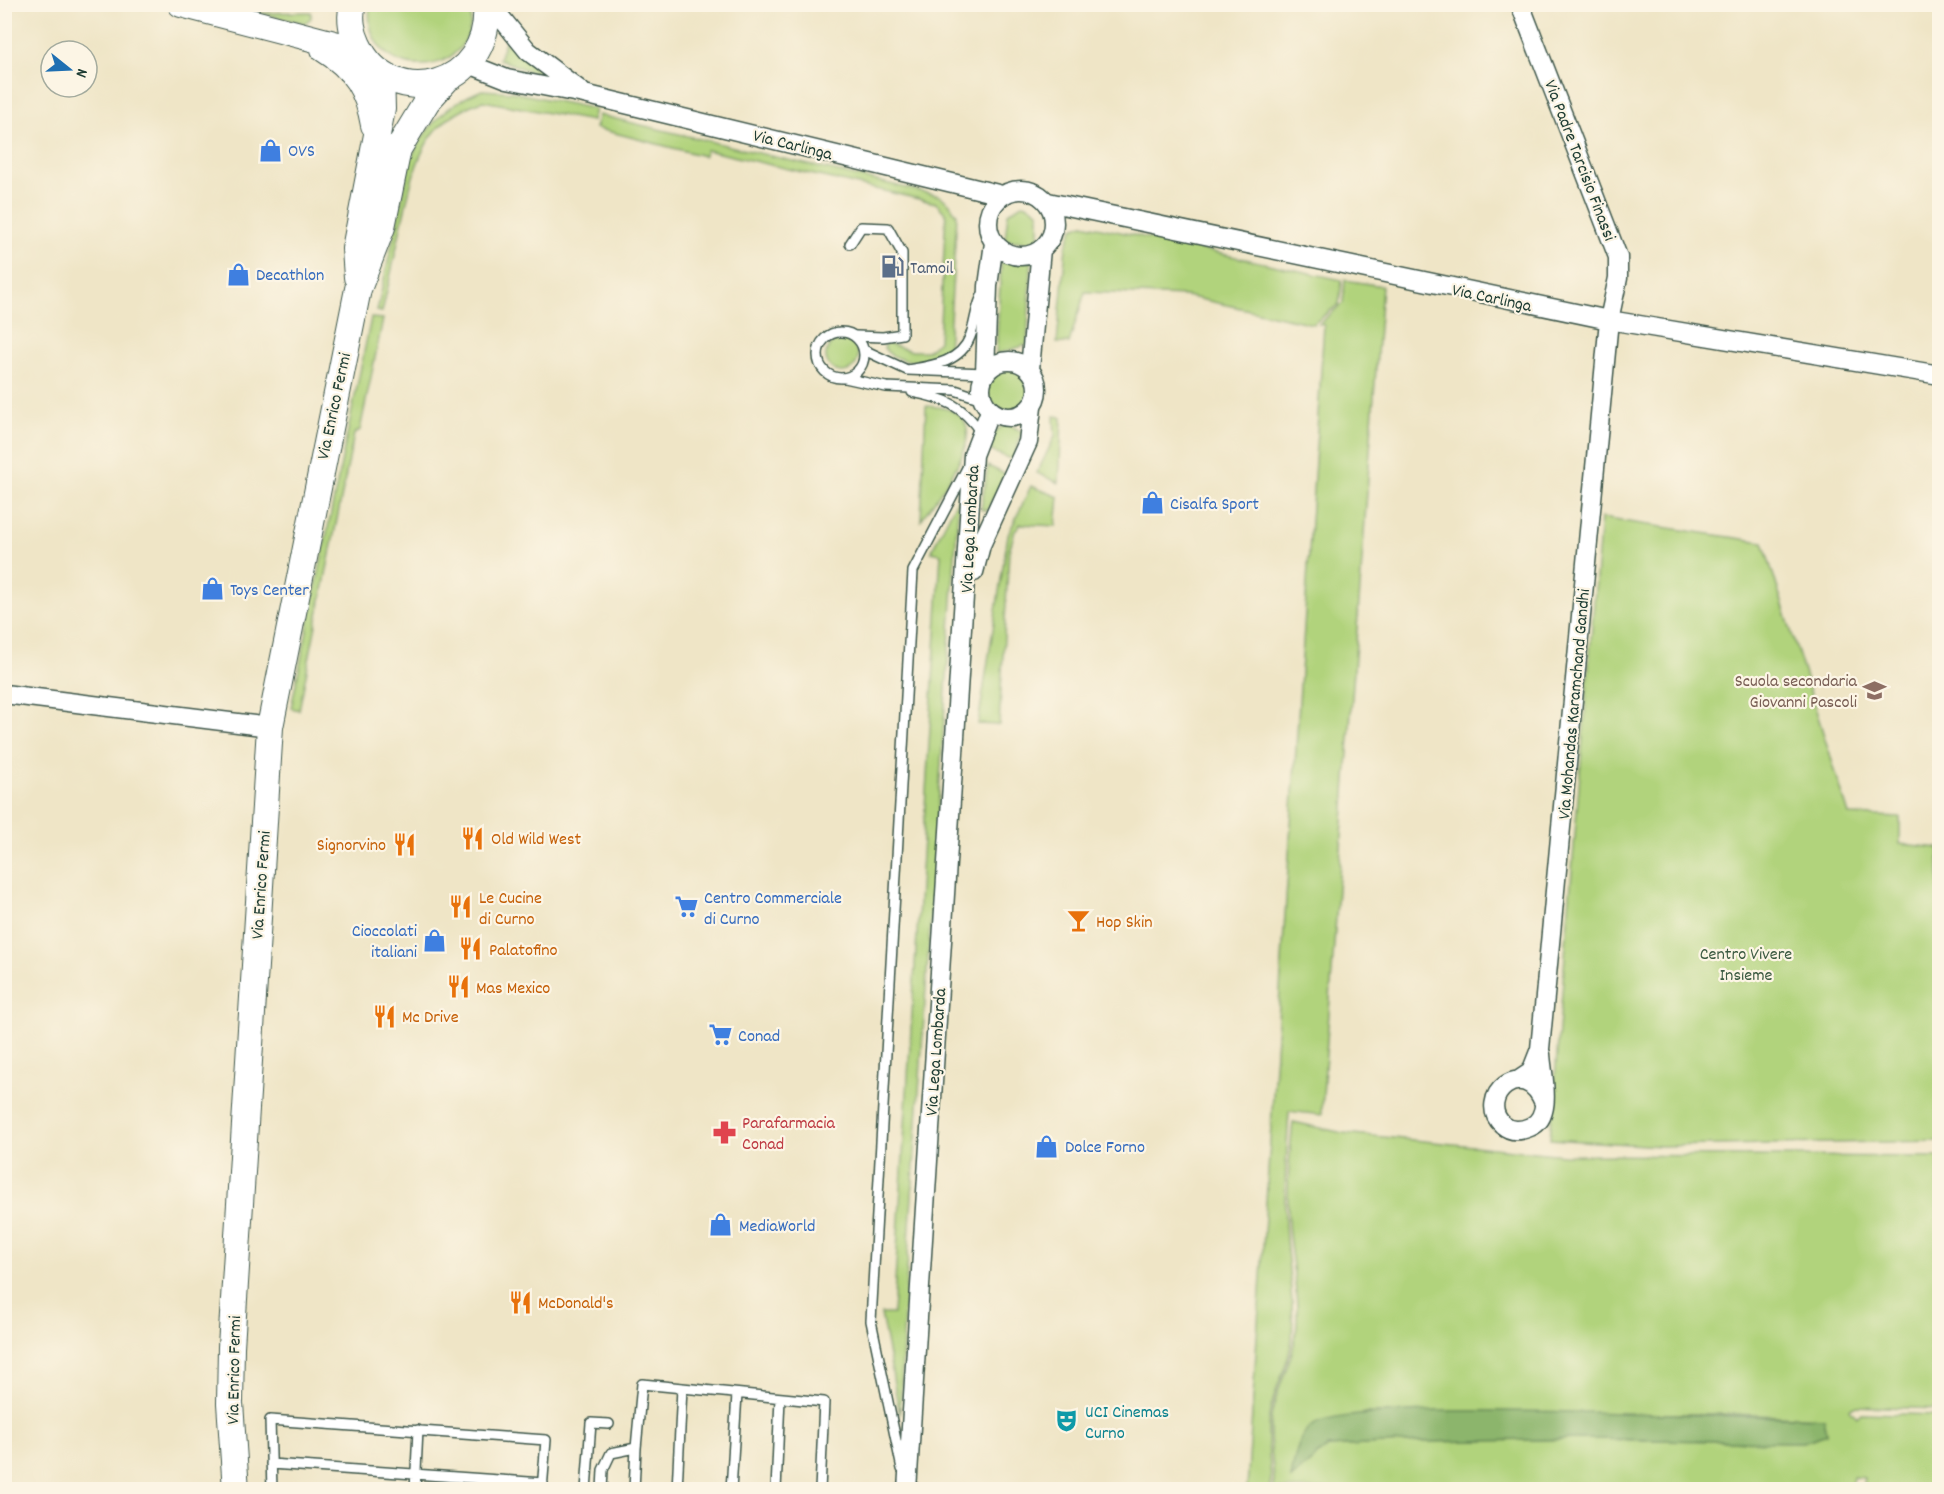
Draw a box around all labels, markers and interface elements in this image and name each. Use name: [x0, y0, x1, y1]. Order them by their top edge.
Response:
north arrow: [39, 39, 99, 99]
text: N: [69, 66, 93, 80]
street label: Via Padre Tarcisio Finassi: [1536, 77, 1621, 245]
street label: Via Carlinga: [750, 125, 835, 168]
shop icon: OVS: [257, 137, 283, 163]
place label: OVS: [288, 140, 315, 165]
fuel station icon: Tamoil: [879, 254, 905, 280]
place label: Tamoil: [910, 257, 954, 282]
shop icon: Decathlon: [225, 261, 251, 287]
place label: Decathlon: [256, 264, 324, 289]
street label: Via Carlinga: [1449, 279, 1534, 320]
street label: Via Enrico Fermi: [312, 351, 359, 462]
street label: Via Lega Lombarda: [956, 464, 987, 594]
shop icon: Cisalfa Sport: [1139, 490, 1165, 516]
place label: Cisalfa Sport: [1170, 493, 1259, 518]
shop icon: Toys Center: [199, 576, 225, 602]
place label: Toys Center: [230, 579, 309, 604]
street label: Via Mohandas Karamchand Gandhi: [1553, 588, 1598, 821]
place label: Scuola secondaria Giovanni Pascoli: [1735, 670, 1858, 716]
school or university icon: Scuola secondaria Giovanni Pascoli: [1862, 677, 1888, 703]
restaurant icon: Old Wild West: [460, 825, 486, 851]
place label: Old Wild West: [491, 828, 581, 853]
street label: Via Enrico Fermi: [246, 830, 279, 940]
restaurant icon: Signorvino: [391, 831, 417, 857]
place label: Signorvino: [317, 834, 386, 859]
place label: Le Cucine di Curno: [479, 887, 542, 933]
place label: Centro Commerciale di Curno: [704, 887, 842, 933]
restaurant icon: Le Cucine di Curno: [448, 894, 474, 920]
supermarket icon: Centro Commerciale di Curno: [673, 894, 699, 920]
bar icon: Hop Skin: [1065, 908, 1091, 934]
place label: Hop Skin: [1096, 911, 1153, 936]
place label: Cioccolati italiani: [352, 920, 417, 966]
shop icon: Cioccolati italiani: [422, 927, 448, 953]
restaurant icon: Palatofino: [458, 936, 484, 962]
place label: Palatofino: [489, 939, 558, 964]
park label: Centro Vivere Insieme: [1700, 943, 1792, 989]
restaurant icon: Mas Mexico: [445, 974, 471, 1000]
place label: Mas Mexico: [476, 977, 550, 1002]
street label: Via Lega Lombarda: [921, 987, 954, 1117]
restaurant icon: Mc Drive: [371, 1003, 397, 1029]
place label: Mc Drive: [402, 1006, 459, 1031]
supermarket icon: Conad: [707, 1022, 733, 1048]
place label: Conad: [738, 1025, 780, 1050]
place label: Parafarmacia Conad: [742, 1112, 836, 1158]
pharmacy icon: Parafarmacia Conad: [711, 1119, 737, 1145]
shop icon: Dolce Forno: [1034, 1133, 1060, 1159]
place label: Dolce Forno: [1065, 1136, 1145, 1161]
shop icon: MediaWorld: [708, 1212, 734, 1238]
place label: MediaWorld: [739, 1215, 815, 1240]
restaurant icon: McDonald's: [507, 1289, 533, 1315]
place label: McDonald's: [538, 1292, 614, 1317]
street label: Via Enrico Fermi: [222, 1316, 249, 1425]
place label: UCI Cinemas Curno: [1085, 1401, 1169, 1447]
theatre icon: UCI Cinemas Curno: [1054, 1408, 1080, 1434]

